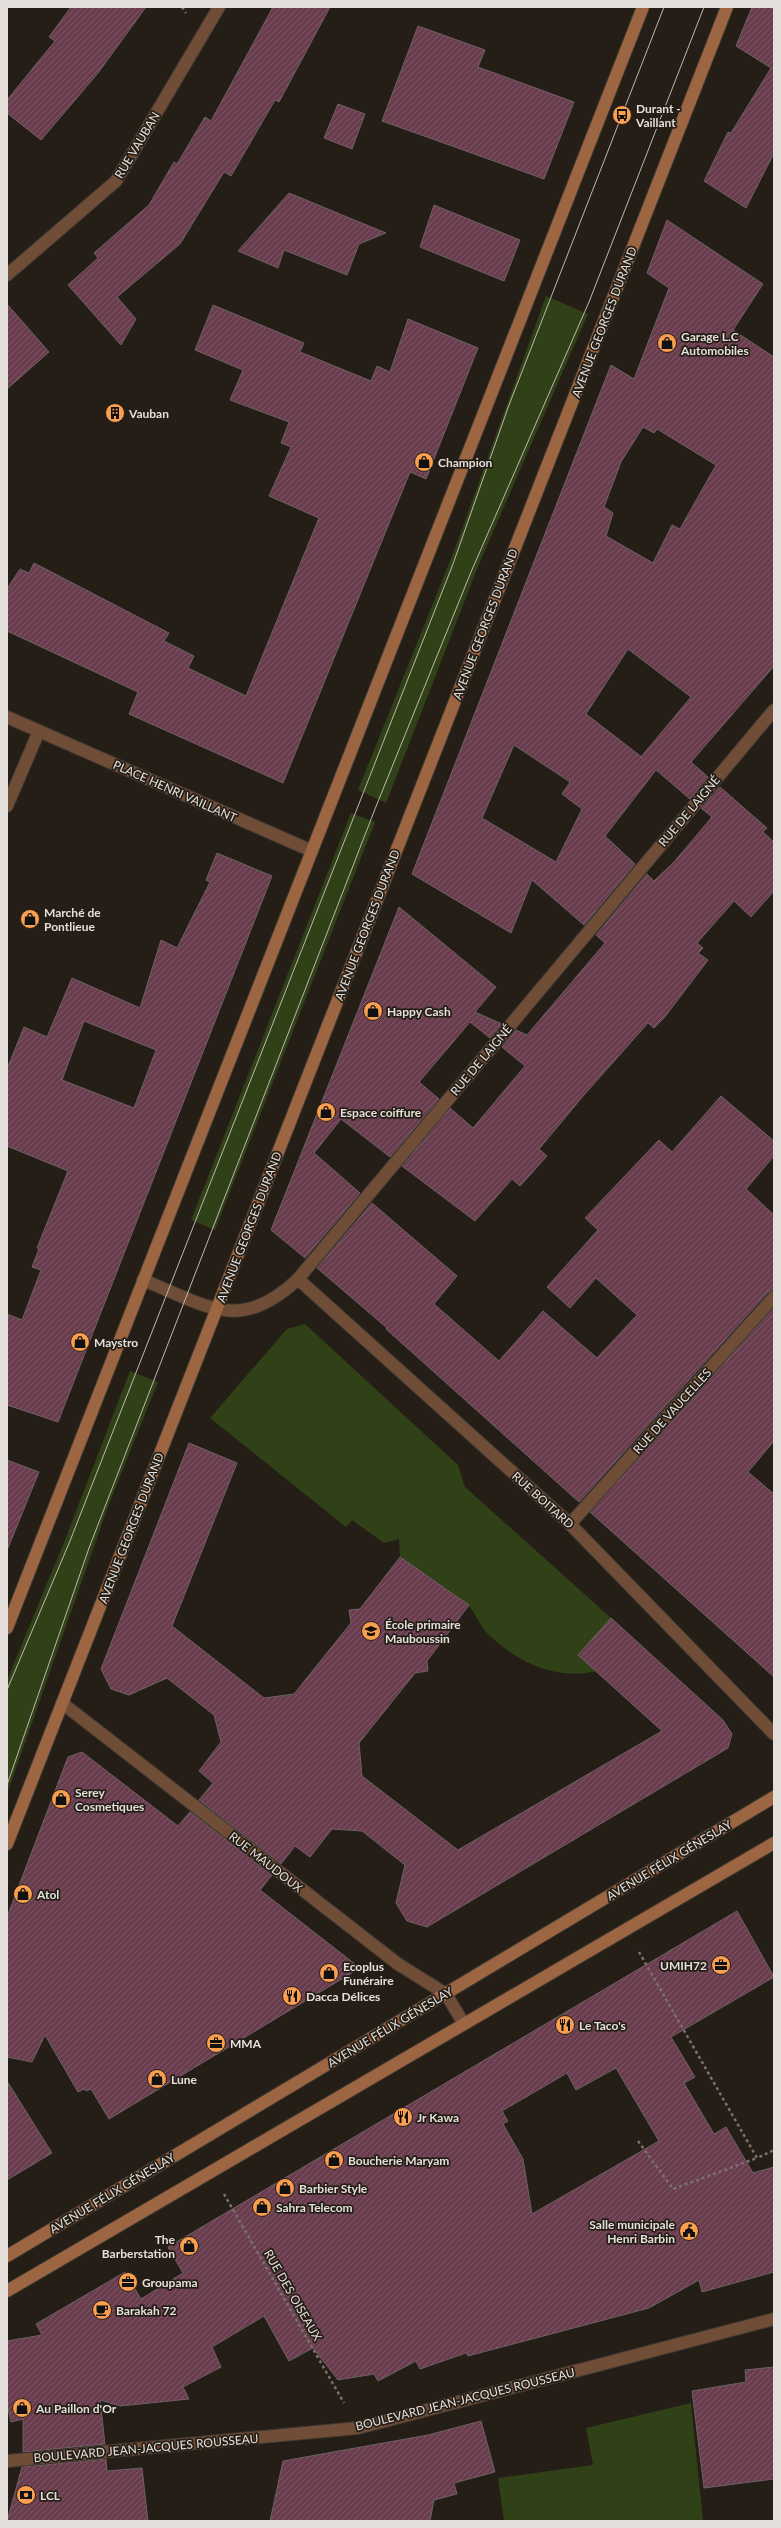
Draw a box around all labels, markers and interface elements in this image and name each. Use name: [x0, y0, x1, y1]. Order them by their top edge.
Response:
place label: Durant - Vaillant: [635, 101, 681, 130]
bus stop icon: Durant - Vaillant: [611, 104, 633, 126]
street label: RUE VAUBAN: [111, 109, 163, 181]
street label: AVENUE GEORGES DURAND: [568, 245, 640, 399]
place label: Garage L.C Automobiles: [680, 329, 749, 358]
shop icon: Garage L.C Automobiles: [656, 332, 678, 354]
building icon: Vauban: [104, 402, 126, 424]
place label: Vauban: [128, 406, 169, 421]
shop icon: Champion: [413, 451, 435, 473]
place label: Champion: [438, 455, 493, 470]
street label: AVENUE GEORGES DURAND: [449, 547, 521, 701]
street label: PLACE HENRI VAILLANT: [111, 757, 239, 825]
street label: RUE DE LAIGNÉ: [655, 772, 723, 850]
street label: AVENUE GEORGES DURAND: [331, 848, 403, 1002]
place label: Marché de Pontlieue: [44, 905, 101, 934]
shop icon: Marché de Pontlieue: [19, 908, 41, 930]
shop icon: Happy Cash: [362, 1000, 384, 1022]
place label: Happy Cash: [387, 1004, 451, 1019]
street label: RUE DE LAIGNÉ: [447, 1021, 515, 1099]
shop icon: Espace coiffure: [315, 1101, 337, 1123]
place label: Espace coiffure: [340, 1105, 422, 1120]
street label: AVENUE GEORGES DURAND: [213, 1150, 285, 1304]
shop icon: Maystro: [69, 1331, 91, 1353]
place label: Maystro: [94, 1335, 138, 1350]
street label: RUE DE VAUCELLES: [630, 1365, 714, 1457]
street label: AVENUE GEORGES DURAND: [95, 1451, 167, 1605]
street label: RUE BOITARD: [509, 1468, 577, 1532]
place label: École primaire Mauboussin: [385, 1617, 461, 1646]
school or university icon: École primaire Mauboussin: [360, 1620, 382, 1642]
place label: Serey Cosmetiques: [75, 1785, 144, 1814]
shop icon: Serey Cosmetiques: [50, 1788, 72, 1810]
street label: AVENUE FÉLIX GÉNESLAY: [603, 1816, 735, 1903]
street label: RUE MAUDOUX: [226, 1829, 306, 1896]
shop icon: Atol: [12, 1883, 34, 1905]
place label: Atol: [36, 1887, 59, 1902]
office icon: UMIH72: [710, 1954, 732, 1976]
place label: UMIH72: [660, 1958, 707, 1973]
place label: Ecoplus Funéraire: [343, 1959, 394, 1988]
shop icon: Ecoplus Funéraire: [318, 1962, 340, 1984]
street label: AVENUE FÉLIX GÉNESLAY: [324, 1983, 456, 2070]
restaurant icon: Dacca Délices: [281, 1985, 303, 2007]
place label: Dacca Délices: [306, 1989, 380, 2004]
restaurant icon: Le Taco's: [554, 2014, 576, 2036]
place label: Le Taco's: [579, 2018, 626, 2033]
office icon: MMA: [205, 2032, 227, 2054]
place label: MMA: [230, 2036, 262, 2051]
shop icon: Lune: [146, 2068, 168, 2090]
place label: Lune: [171, 2072, 198, 2087]
restaurant icon: Jr Kawa: [392, 2106, 414, 2128]
place label: Jr Kawa: [417, 2110, 459, 2125]
street label: AVENUE FÉLIX GÉNESLAY: [46, 2149, 178, 2236]
shop icon: Boucherie Maryam: [323, 2149, 345, 2171]
place label: Boucherie Maryam: [348, 2153, 449, 2168]
shop icon: Barbier Style: [274, 2177, 296, 2199]
place label: Barbier Style: [299, 2181, 368, 2196]
shop icon: Sahra Telecom: [251, 2196, 273, 2218]
place label: Sahra Telecom: [276, 2200, 353, 2215]
place label: Salle municipale Henri Barbin: [589, 2217, 676, 2246]
public building icon: Salle municipale Henri Barbin: [678, 2220, 700, 2242]
place label: The Barberstation: [102, 2232, 176, 2261]
shop icon: The Barberstation: [178, 2235, 200, 2257]
street label: RUE DES OISEAUX: [261, 2247, 325, 2343]
office icon: Groupama: [117, 2271, 139, 2293]
place label: Groupama: [142, 2275, 198, 2290]
cafe icon: Barakah 72: [91, 2299, 113, 2321]
place label: Barakah 72: [116, 2303, 177, 2318]
street label: BOULEVARD JEAN-JACQUES ROUSSEAU: [354, 2364, 576, 2434]
shop icon: Au Paillon d'Or: [11, 2397, 33, 2419]
place label: Au Paillon d'Or: [35, 2401, 117, 2416]
street label: BOULEVARD JEAN-JACQUES ROUSSEAU: [33, 2431, 259, 2465]
bank icon: LCL: [15, 2484, 37, 2506]
place label: LCL: [40, 2488, 61, 2503]

